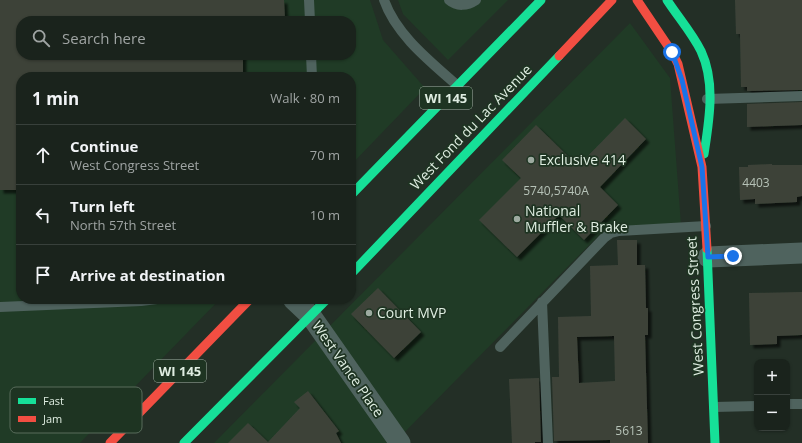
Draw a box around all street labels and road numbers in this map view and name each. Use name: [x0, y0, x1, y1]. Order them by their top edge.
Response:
street label: West Fond du Lac Avenue: [406, 60, 536, 193]
road number: WI 145: [420, 87, 472, 109]
street label: West Congress Street: [681, 236, 708, 376]
street label: West Vance Place: [308, 317, 389, 421]
road number: WI 145: [154, 360, 206, 382]

